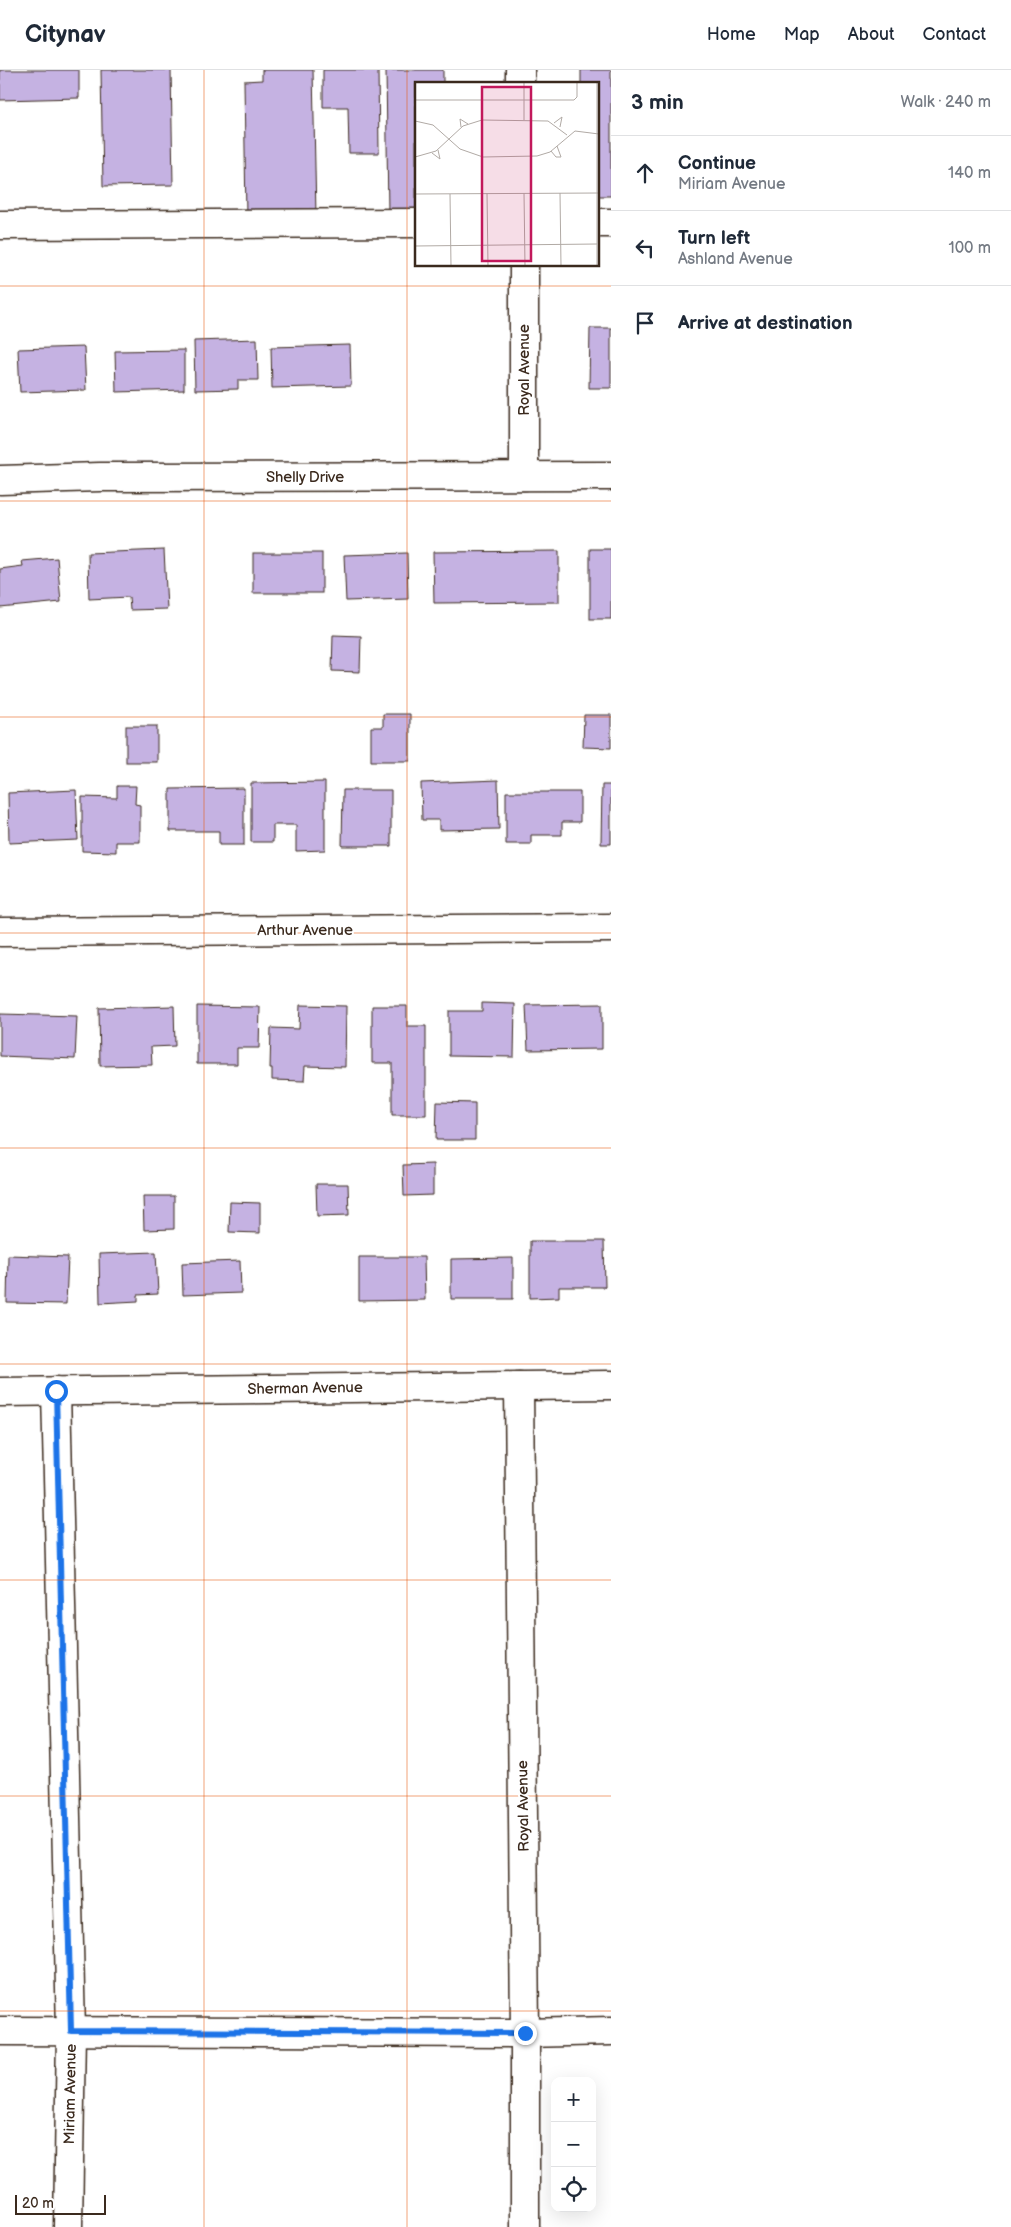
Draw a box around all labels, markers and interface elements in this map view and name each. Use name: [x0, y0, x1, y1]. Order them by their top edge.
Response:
text: Citynav: [25, 20, 106, 49]
text: Home: [707, 24, 756, 45]
text: Map: [784, 24, 820, 45]
text: About: [848, 24, 895, 45]
text: Contact: [923, 24, 986, 45]
inset map: [415, 82, 598, 266]
text: 3 min: [631, 90, 684, 115]
text: Walk · 240 m: [901, 93, 991, 112]
text: Continue: [678, 152, 756, 175]
icon: ahead: [631, 159, 659, 187]
text: 140 m: [948, 164, 991, 183]
text: Miriam Avenue: [678, 175, 785, 194]
text: Turn left: [678, 227, 750, 250]
icon: left: [631, 234, 659, 262]
text: 100 m: [948, 239, 991, 258]
text: Ashland Avenue: [678, 250, 793, 269]
icon: arrive: [631, 309, 659, 337]
text: Arrive at destination: [678, 312, 853, 335]
street label: Royal Avenue: [515, 324, 534, 416]
street label: Shelly Drive: [266, 468, 344, 487]
street label: Arthur Avenue: [257, 921, 353, 940]
street label: Sherman Avenue: [247, 1378, 363, 1399]
route start: [45, 1380, 68, 1403]
street label: Royal Avenue: [513, 1760, 534, 1852]
route end: [514, 2022, 537, 2045]
street label: Miriam Avenue: [60, 2043, 81, 2145]
map controls: [551, 2077, 596, 2212]
button: +: [551, 2077, 596, 2122]
button: −: [551, 2122, 596, 2167]
button: locate: [551, 2167, 596, 2212]
scale bar: [15, 2192, 106, 2215]
text: 20 m: [22, 2195, 54, 2212]

